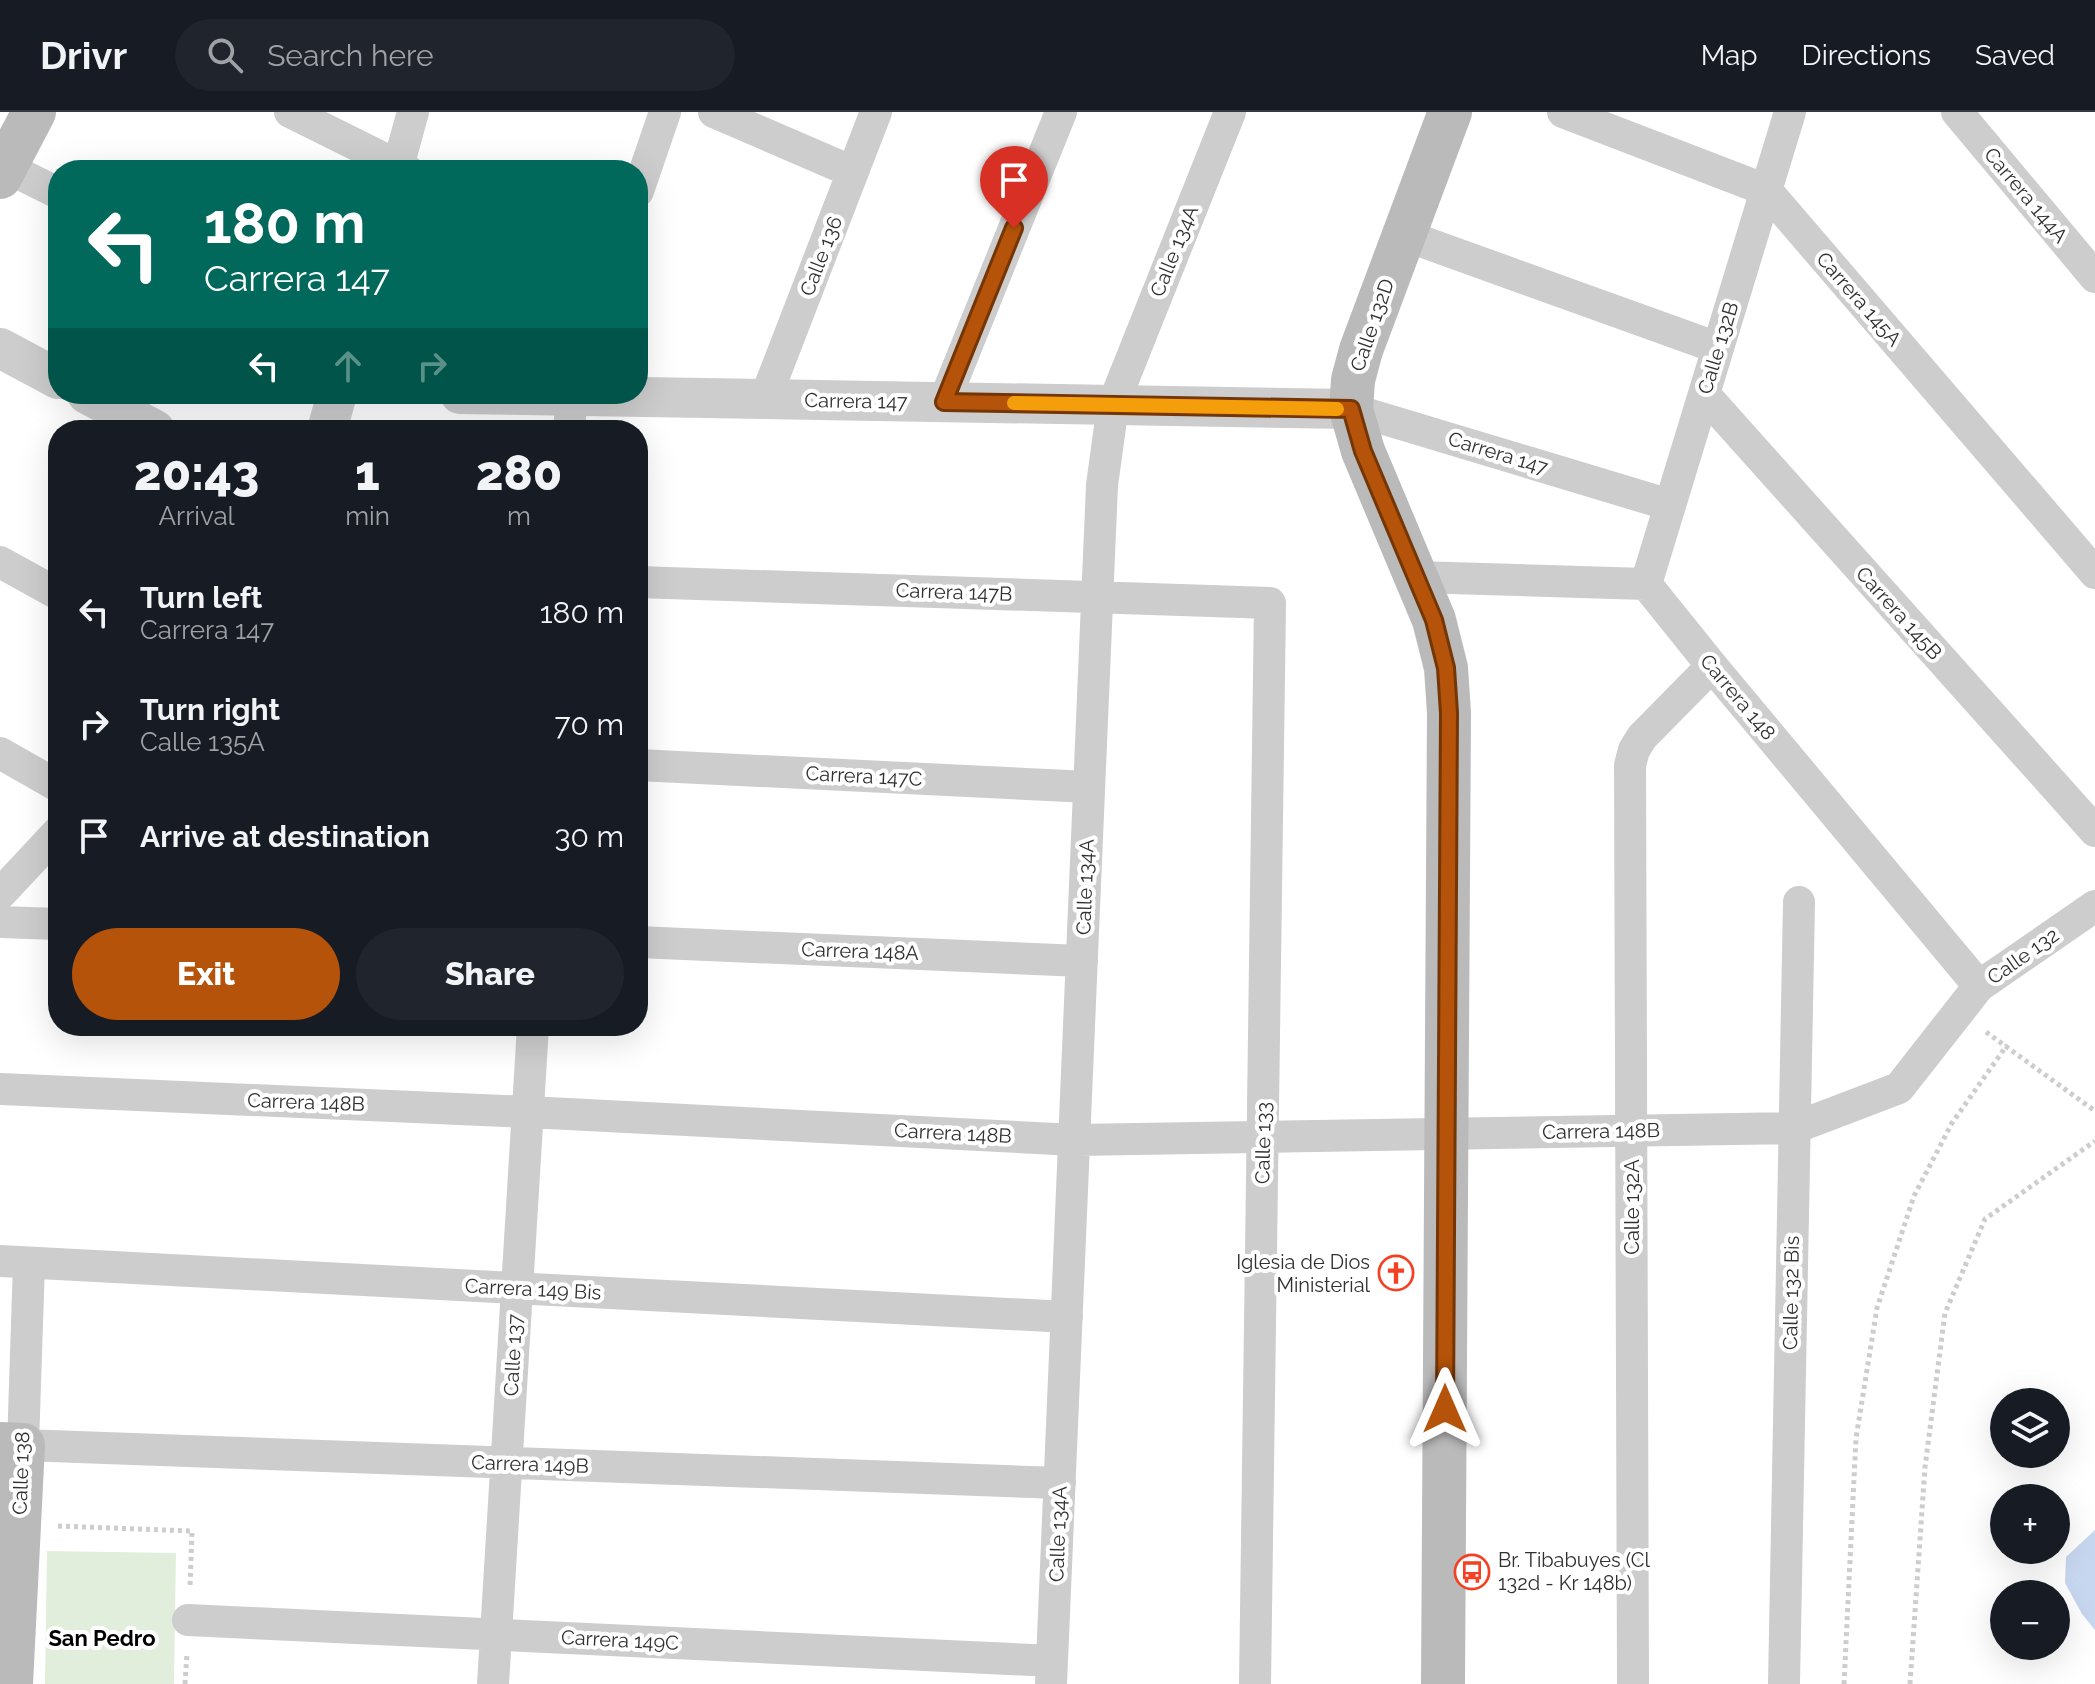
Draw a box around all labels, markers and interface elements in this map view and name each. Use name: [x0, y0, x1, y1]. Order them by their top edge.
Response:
search box: [175, 19, 735, 91]
text: Drivr: [40, 33, 127, 78]
icon: search: [203, 33, 247, 77]
text: Search here: [267, 38, 434, 73]
text: Map: [1701, 39, 1758, 72]
text: Directions: [1802, 39, 1931, 72]
text: Saved: [1975, 39, 2055, 72]
street label: Carrera 144A: [1979, 142, 2073, 248]
pin: [980, 146, 1048, 228]
icon: arrive: [992, 158, 1036, 202]
text: 180 m: [204, 190, 365, 256]
icon: left: [72, 192, 176, 296]
street label: Calle 134A: [1145, 202, 1203, 300]
street label: Calle 136: [795, 213, 847, 299]
street label: Carrera 145A: [1812, 247, 1907, 351]
text: Carrera 147: [204, 257, 390, 299]
street label: Calle 132D: [1345, 276, 1399, 374]
street label: Calle 132B: [1693, 299, 1743, 397]
icon: left: [242, 344, 286, 388]
icon: ahead: [326, 344, 370, 388]
icon: right: [410, 344, 454, 388]
street label: Carrera 147: [804, 388, 908, 414]
street label: Carrera 147: [1445, 426, 1551, 480]
text: 20:43: [134, 445, 259, 501]
text: 1: [355, 445, 380, 501]
text: 280: [476, 445, 562, 501]
text: Arrival: [158, 501, 235, 531]
text: min: [345, 501, 390, 531]
text: m: [507, 501, 531, 531]
street label: Carrera 145B: [1851, 562, 1947, 664]
street label: Carrera 147B: [895, 578, 1013, 606]
text: Turn left: [140, 580, 262, 615]
icon: left: [72, 590, 116, 634]
text: 180 m: [540, 595, 624, 630]
text: Carrera 147: [140, 615, 274, 645]
street label: Carrera 148: [1695, 649, 1781, 745]
text: Turn right: [140, 692, 280, 727]
icon: right: [72, 702, 116, 746]
text: 70 m: [554, 707, 624, 742]
text: Calle 135A: [140, 727, 265, 757]
street label: Carrera 147C: [805, 761, 923, 791]
icon: arrive: [72, 814, 116, 858]
text: Arrive at destination: [140, 819, 430, 854]
text: 30 m: [554, 819, 624, 854]
street label: Calle 134A: [1071, 838, 1099, 935]
street label: Calle 132: [1983, 923, 2063, 989]
button: Exit: [72, 928, 340, 1020]
button: Share: [356, 928, 624, 1020]
street label: Carrera 148A: [801, 937, 920, 965]
street label: Carrera 148B: [247, 1088, 365, 1116]
street label: Calle 133: [1250, 1102, 1276, 1184]
street label: Carrera 148B: [894, 1118, 1012, 1148]
street label: Carrera 148B: [1542, 1118, 1660, 1144]
street label: Calle 132A: [1620, 1159, 1644, 1255]
street label: Calle 132 Bis: [1778, 1236, 1804, 1350]
place label: Iglesia de Dios Ministerial: [1236, 1250, 1371, 1297]
church icon: Iglesia de Dios Ministerial: [1377, 1254, 1415, 1292]
street label: Carrera 149 Bis: [464, 1273, 602, 1305]
street label: Calle 137: [499, 1313, 527, 1397]
position arrow: [1403, 1367, 1487, 1451]
map controls: [1990, 1388, 2070, 1660]
button: layers: [1990, 1388, 2070, 1468]
street label: Calle 138: [8, 1431, 34, 1515]
street label: Carrera 149B: [471, 1450, 589, 1478]
button: +: [1990, 1484, 2070, 1564]
street label: Calle 134A: [1044, 1485, 1072, 1582]
place label: Br. Tibabuyes (Cl 132d - Kr 148b): [1498, 1548, 1650, 1595]
bus stop icon: Br. Tibabuyes (Cl 132d - Kr 148b): [1453, 1553, 1491, 1591]
button: −: [1990, 1580, 2070, 1660]
district label: San Pedro: [48, 1625, 156, 1651]
street label: Carrera 149C: [560, 1625, 680, 1655]

